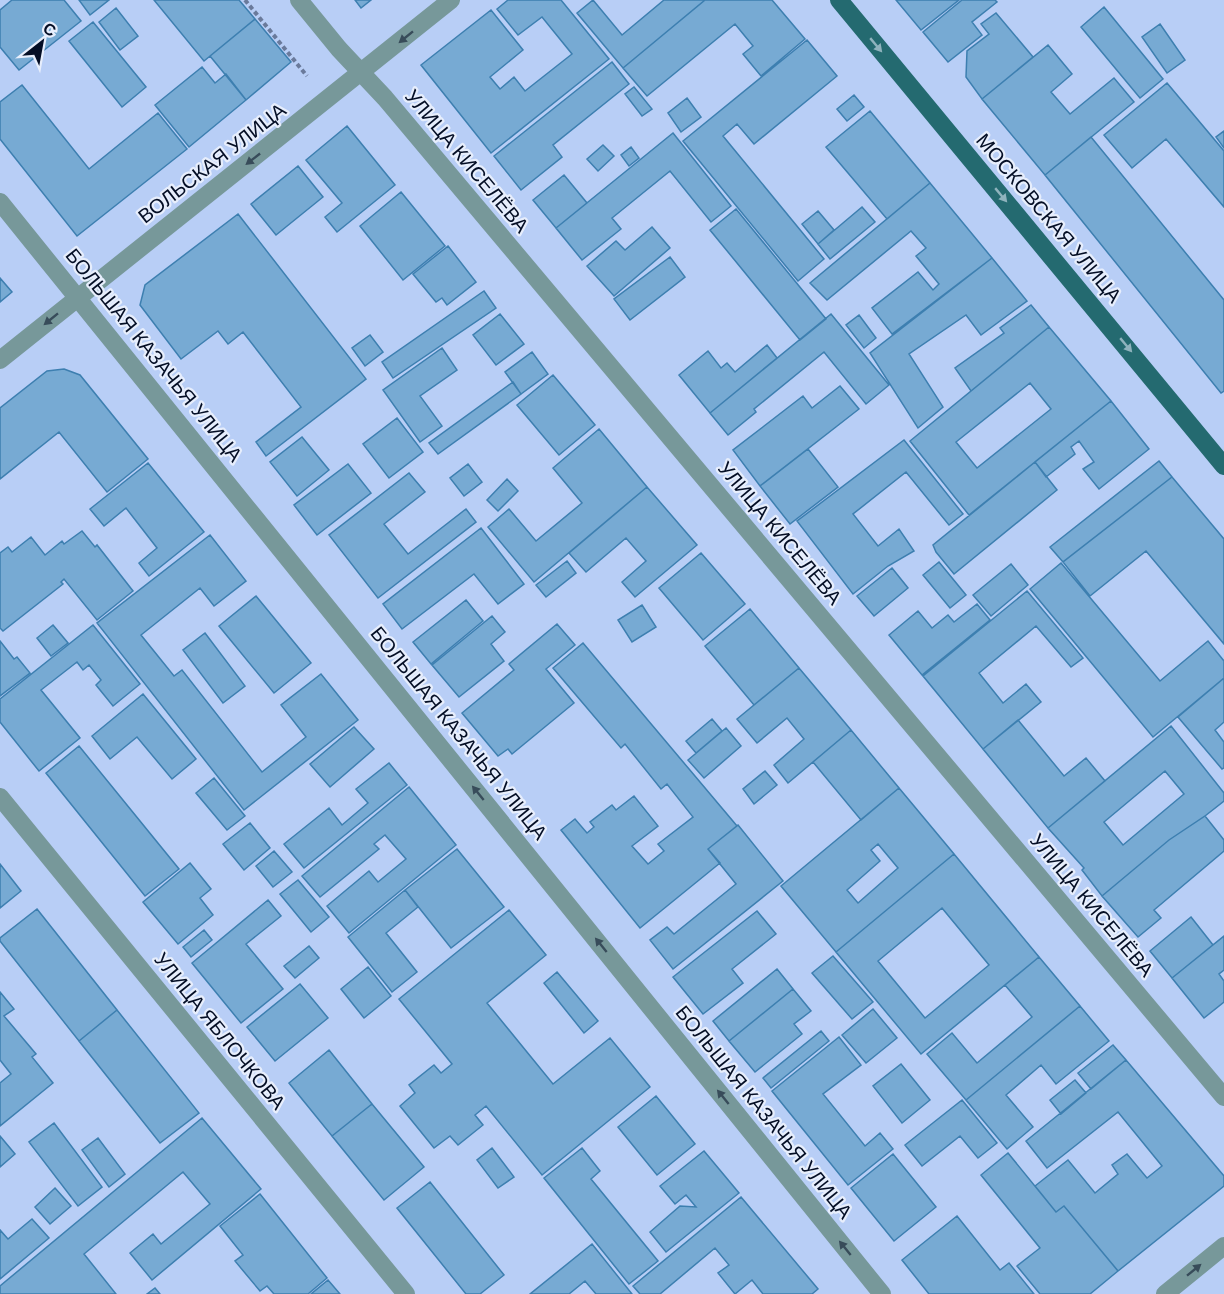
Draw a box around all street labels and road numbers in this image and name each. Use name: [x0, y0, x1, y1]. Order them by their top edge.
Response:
street label: УЛИЦА КИСЕЛЁВА: [399, 84, 535, 239]
street label: ВОЛЬСКАЯ УЛИЦА: [133, 97, 292, 229]
street label: МОСКОВСКАЯ УЛИЦА: [971, 128, 1128, 309]
street label: БОЛЬШАЯ КАЗАЧЬЯ УЛИЦА: [60, 243, 249, 468]
street label: УЛИЦА КИСЕЛЁВА: [712, 456, 848, 611]
street label: БОЛЬШАЯ КАЗАЧЬЯ УЛИЦА: [365, 621, 554, 846]
street label: УЛИЦА КИСЕЛЁВА: [1024, 828, 1160, 983]
street label: УЛИЦА ЯБЛОЧКОВА: [148, 947, 292, 1116]
street label: БОЛЬШАЯ КАЗАЧЬЯ УЛИЦА: [670, 1000, 859, 1225]

